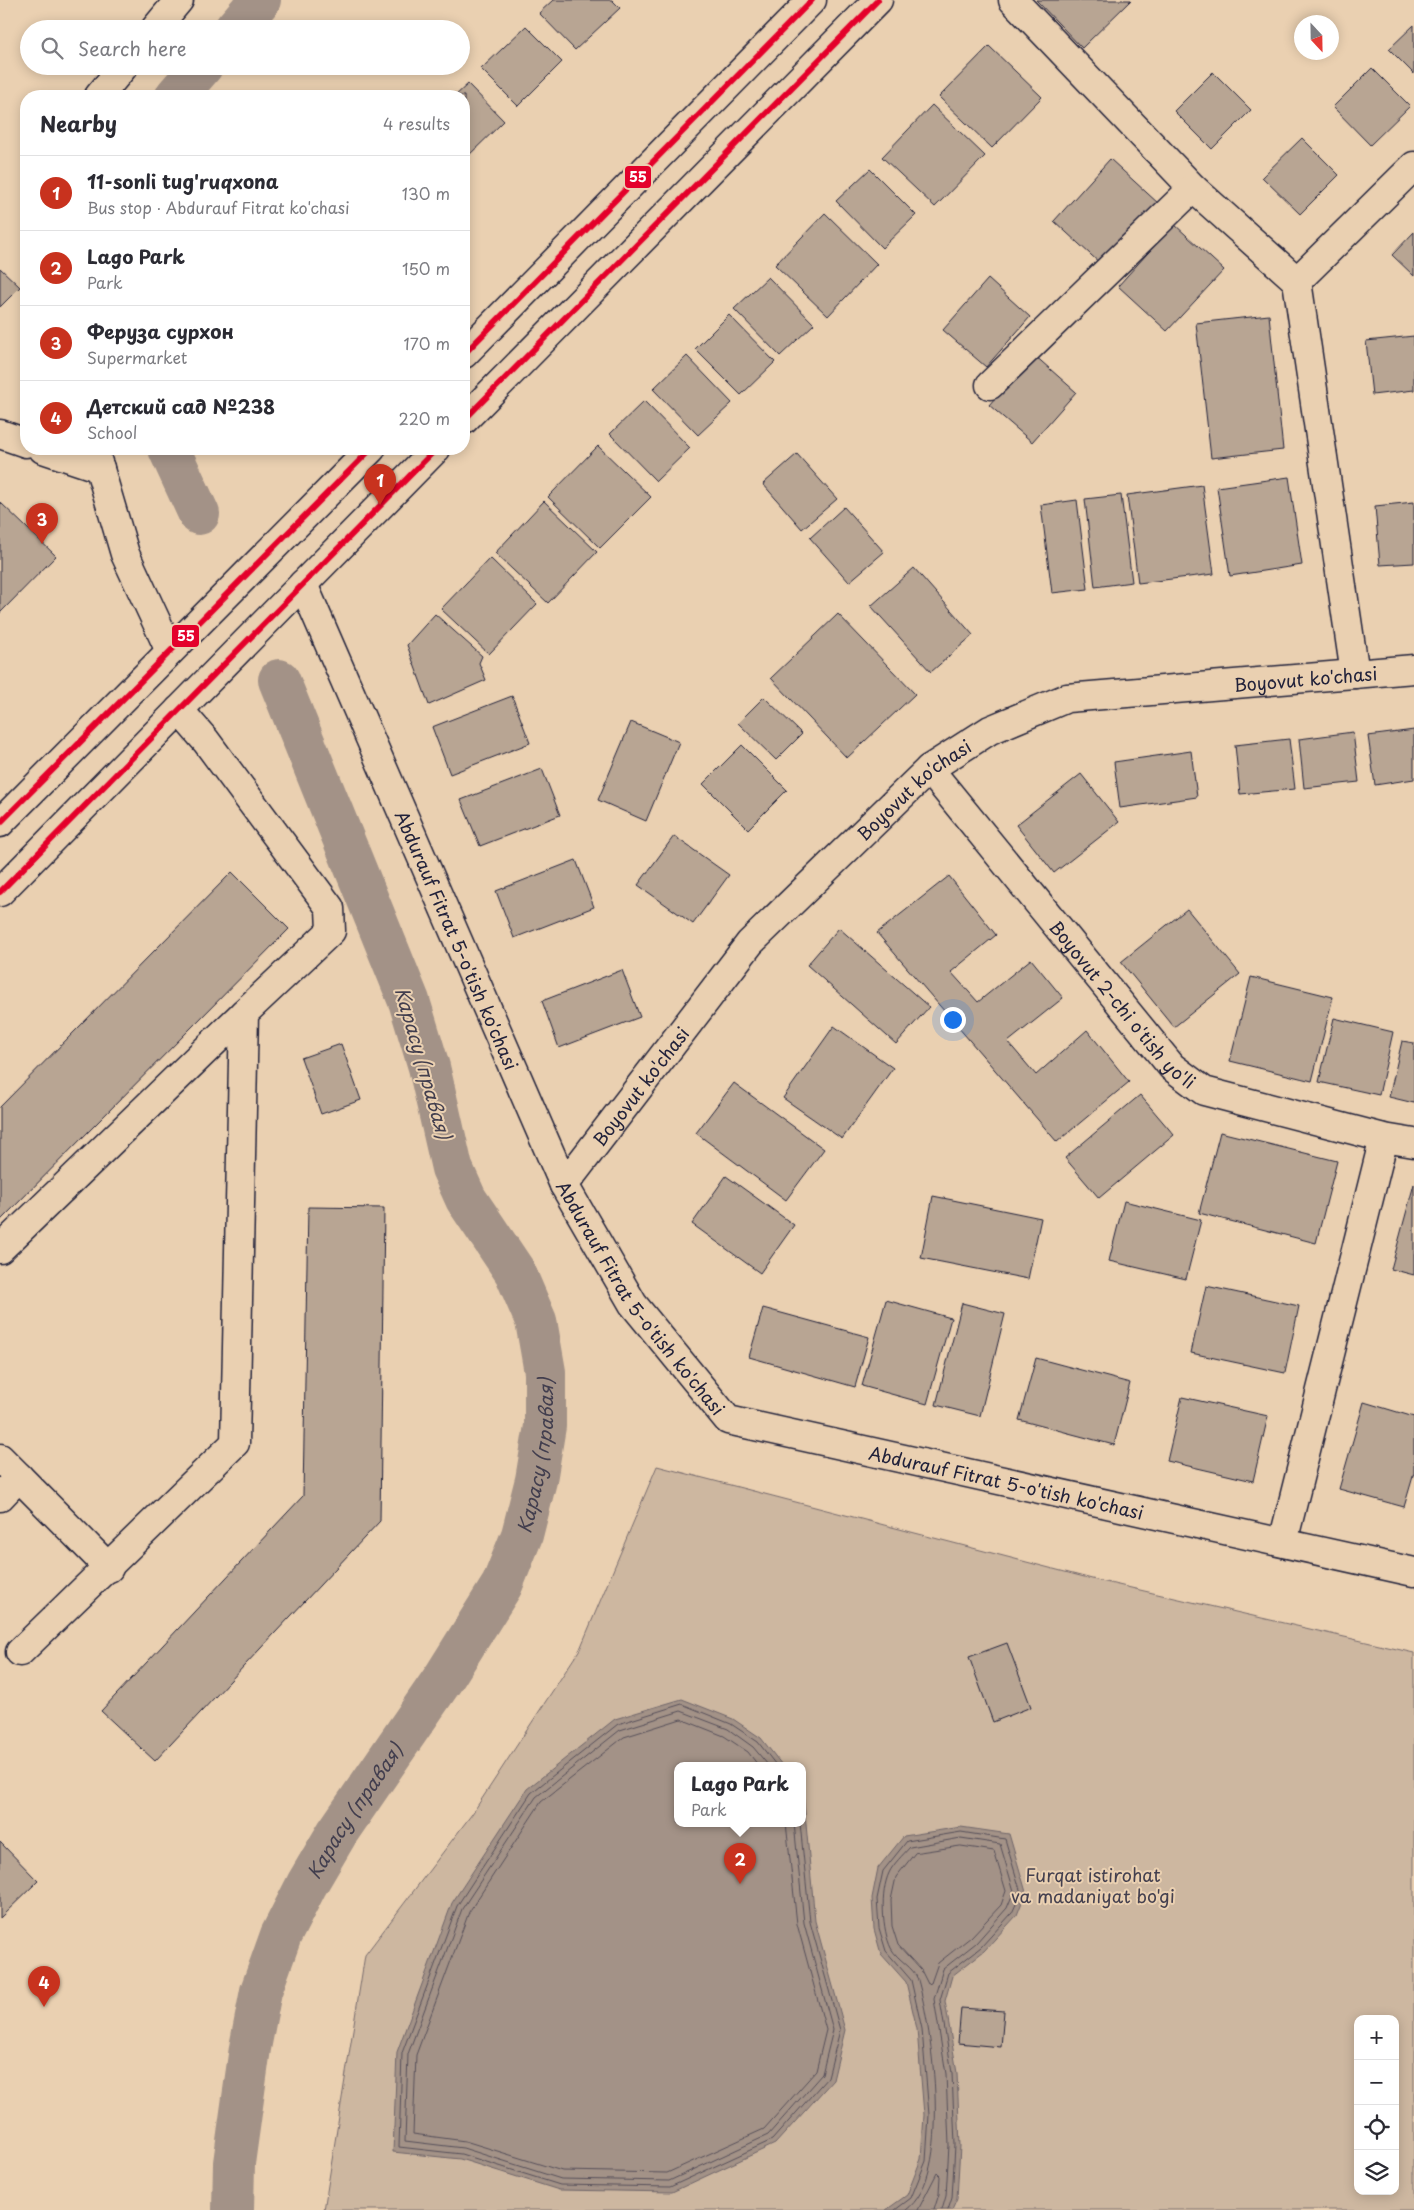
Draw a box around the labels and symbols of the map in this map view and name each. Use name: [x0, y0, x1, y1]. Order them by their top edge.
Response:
north arrow: [1294, 15, 1339, 60]
line badge: 55: [624, 165, 652, 189]
text: 55: [629, 166, 647, 187]
pin: 1: [364, 464, 396, 505]
pin: 3: [26, 503, 58, 544]
line badge: 55: [171, 624, 200, 648]
text: 55: [177, 625, 195, 646]
street label: Boyovut ko'chasi: [1233, 659, 1378, 698]
street label: Boyovut ko'chasi: [850, 732, 976, 846]
street label: Abdurauf Fitrat 5-o'tish ko'chasi: [389, 806, 526, 1074]
street label: Boyovut 2-chi o'tish yo'li: [1044, 914, 1202, 1094]
water label: Карасу (правая): [389, 984, 460, 1144]
your location: [940, 1007, 966, 1033]
street label: Boyovut ko'chasi: [586, 1021, 695, 1151]
street label: Abdurauf Fitrat 5-o'tish ko'chasi: [551, 1175, 732, 1420]
water label: Карасу (правая): [509, 1376, 559, 1536]
street label: Abdurauf Fitrat 5-o'tish ko'chasi: [867, 1438, 1146, 1525]
water label: Карасу (правая): [299, 1736, 410, 1884]
pin: 2: [724, 1843, 756, 1884]
park label: Furqat istirohat va madaniyat bo'gi: [1011, 1861, 1175, 1909]
pin: 4: [28, 1966, 60, 2007]

